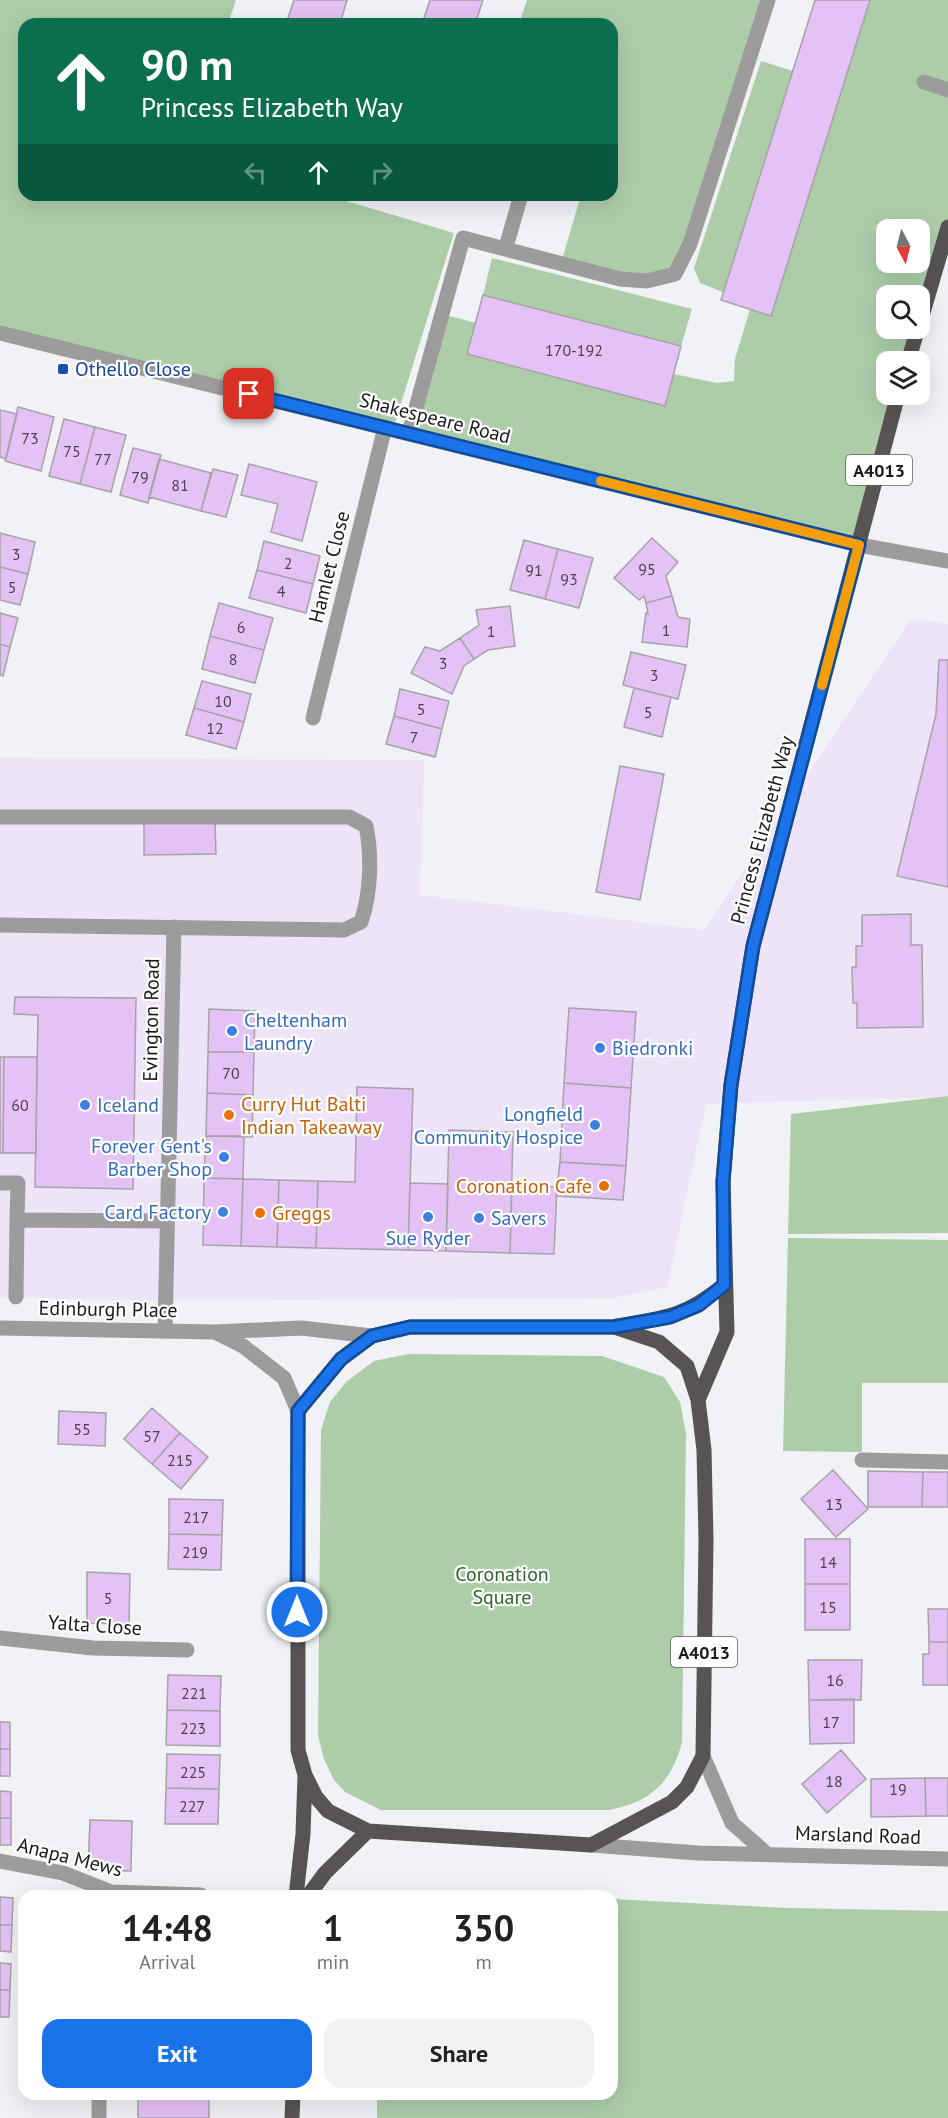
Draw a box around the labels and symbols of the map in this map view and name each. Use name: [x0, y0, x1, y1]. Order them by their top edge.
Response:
north arrow: [876, 219, 930, 273]
house number: 170-192: [545, 340, 603, 360]
place label: Othello Close: [75, 356, 191, 382]
marker: Othello Close: [56, 362, 70, 376]
pin: [223, 368, 274, 419]
street label: Shakespeare Road: [357, 387, 513, 449]
house number: 73: [21, 428, 39, 448]
house number: 75: [63, 441, 81, 461]
house number: 77: [94, 449, 112, 469]
road number: A4013: [846, 455, 912, 485]
house number: 79: [131, 467, 149, 487]
house number: 81: [171, 475, 189, 495]
street label: Hamlet Close: [303, 508, 355, 626]
house number: 3: [12, 544, 20, 564]
house number: 2: [284, 553, 292, 573]
house number: 95: [638, 559, 656, 579]
house number: 91: [525, 560, 543, 580]
house number: 93: [560, 569, 578, 589]
house number: 5: [8, 577, 16, 597]
house number: 4: [277, 581, 286, 601]
house number: 6: [237, 617, 245, 637]
house number: 1: [662, 620, 670, 640]
house number: 1: [487, 621, 495, 641]
house number: 8: [229, 649, 237, 669]
house number: 3: [439, 653, 447, 673]
house number: 3: [650, 665, 658, 685]
house number: 10: [214, 691, 232, 711]
house number: 5: [417, 699, 425, 719]
house number: 5: [644, 702, 652, 722]
house number: 12: [206, 718, 224, 738]
house number: 7: [410, 727, 418, 747]
street label: Princess Elizabeth Way: [724, 732, 800, 927]
street label: Evington Road: [137, 958, 165, 1082]
place label: Cheltenham Laundry: [244, 1007, 347, 1056]
marker: Cheltenham Laundry: [225, 1024, 239, 1038]
place label: Biedronki: [612, 1035, 693, 1061]
marker: Biedronki: [593, 1041, 607, 1055]
house number: 70: [222, 1063, 240, 1083]
place label: Curry Hut Balti Indian Takeaway: [241, 1091, 382, 1140]
place label: Iceland: [97, 1092, 159, 1118]
house number: 60: [11, 1095, 29, 1115]
marker: Iceland: [78, 1098, 92, 1112]
place label: Longfield Community Hospice: [414, 1101, 583, 1150]
marker: Curry Hut Balti Indian Takeaway: [222, 1108, 236, 1122]
marker: Longfield Community Hospice: [588, 1118, 602, 1132]
place label: Forever Gent's Barber Shop: [91, 1133, 212, 1182]
marker: Forever Gent's Barber Shop: [217, 1150, 231, 1164]
place label: Coronation Cafe: [456, 1173, 592, 1199]
marker: Coronation Cafe: [597, 1179, 611, 1193]
place label: Card Factory: [104, 1199, 212, 1225]
place label: Greggs: [272, 1200, 331, 1226]
marker: Card Factory: [216, 1205, 230, 1219]
place label: Savers: [491, 1205, 546, 1231]
marker: Greggs: [253, 1206, 267, 1220]
marker: Sue Ryder: [421, 1210, 435, 1224]
marker: Savers: [472, 1211, 486, 1225]
place label: Sue Ryder: [385, 1225, 471, 1251]
street label: Edinburgh Place: [38, 1295, 178, 1323]
house number: 55: [73, 1419, 91, 1439]
house number: 57: [143, 1426, 161, 1446]
house number: 215: [167, 1450, 193, 1470]
house number: 13: [825, 1494, 843, 1514]
house number: 217: [183, 1507, 209, 1527]
house number: 219: [182, 1542, 208, 1562]
house number: 14: [819, 1552, 837, 1572]
park label: Coronation Square: [455, 1561, 549, 1610]
position arrow: [265, 1580, 329, 1644]
house number: 5: [104, 1588, 112, 1608]
house number: 15: [819, 1597, 837, 1617]
street label: Yalta Close: [47, 1609, 143, 1641]
road number: A4013: [671, 1637, 737, 1667]
house number: 16: [826, 1670, 844, 1690]
house number: 221: [181, 1683, 207, 1703]
house number: 17: [822, 1712, 840, 1732]
house number: 223: [180, 1718, 206, 1738]
house number: 225: [180, 1762, 206, 1782]
house number: 18: [825, 1771, 843, 1791]
house number: 19: [889, 1779, 907, 1799]
house number: 227: [179, 1796, 205, 1816]
street label: Marsland Road: [795, 1820, 921, 1850]
street label: Anapa Mews: [15, 1831, 125, 1883]

